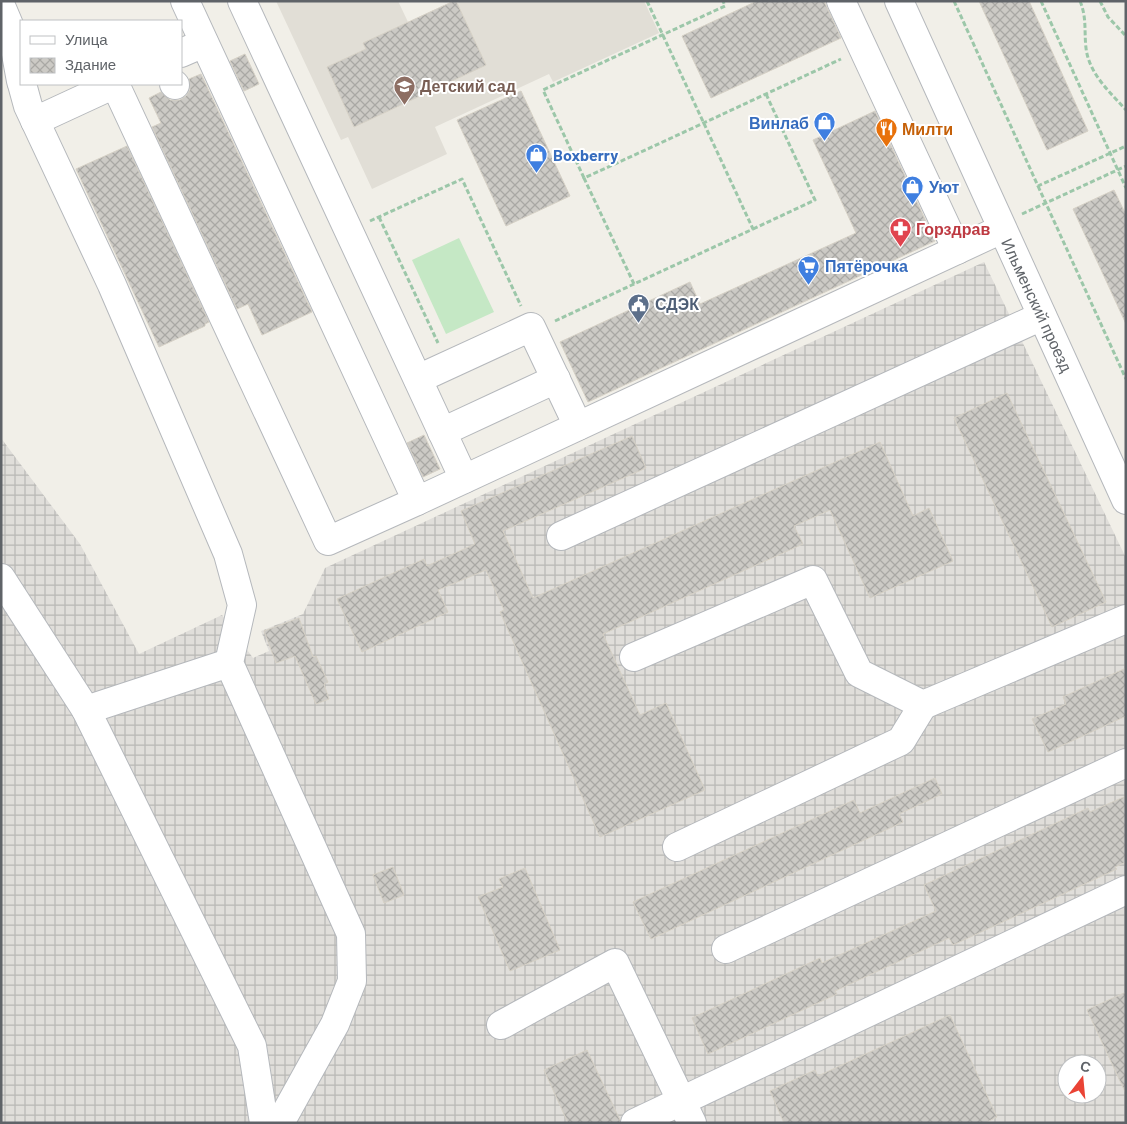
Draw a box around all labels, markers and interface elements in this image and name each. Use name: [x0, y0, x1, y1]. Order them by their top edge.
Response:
legend: [20, 20, 182, 85]
text: Улица: [65, 30, 108, 48]
text: Здание: [65, 55, 116, 73]
school or university icon: Детский сад: [392, 74, 416, 105]
place label: Детский сад: [420, 76, 516, 95]
shop icon: Винлаб: [813, 111, 837, 142]
place label: Винлаб: [749, 113, 809, 132]
restaurant icon: Милти: [874, 117, 898, 148]
place label: Милти: [902, 119, 953, 138]
shop icon: Boxberry: [525, 143, 549, 174]
place label: Boxberry: [553, 145, 618, 164]
shop icon: Уют: [901, 175, 925, 206]
place label: Уют: [929, 177, 960, 196]
pharmacy icon: Горздрав: [888, 217, 912, 248]
place label: Горздрав: [916, 219, 990, 238]
street label: Ильменский проезд: [998, 235, 1077, 375]
supermarket icon: Пятёрочка: [797, 254, 821, 285]
place label: Пятёрочка: [825, 256, 908, 275]
public building icon: СДЭК: [627, 292, 651, 323]
place label: СДЭК: [655, 294, 699, 313]
north arrow: [1057, 1054, 1107, 1104]
text: С: [1079, 1056, 1093, 1076]

